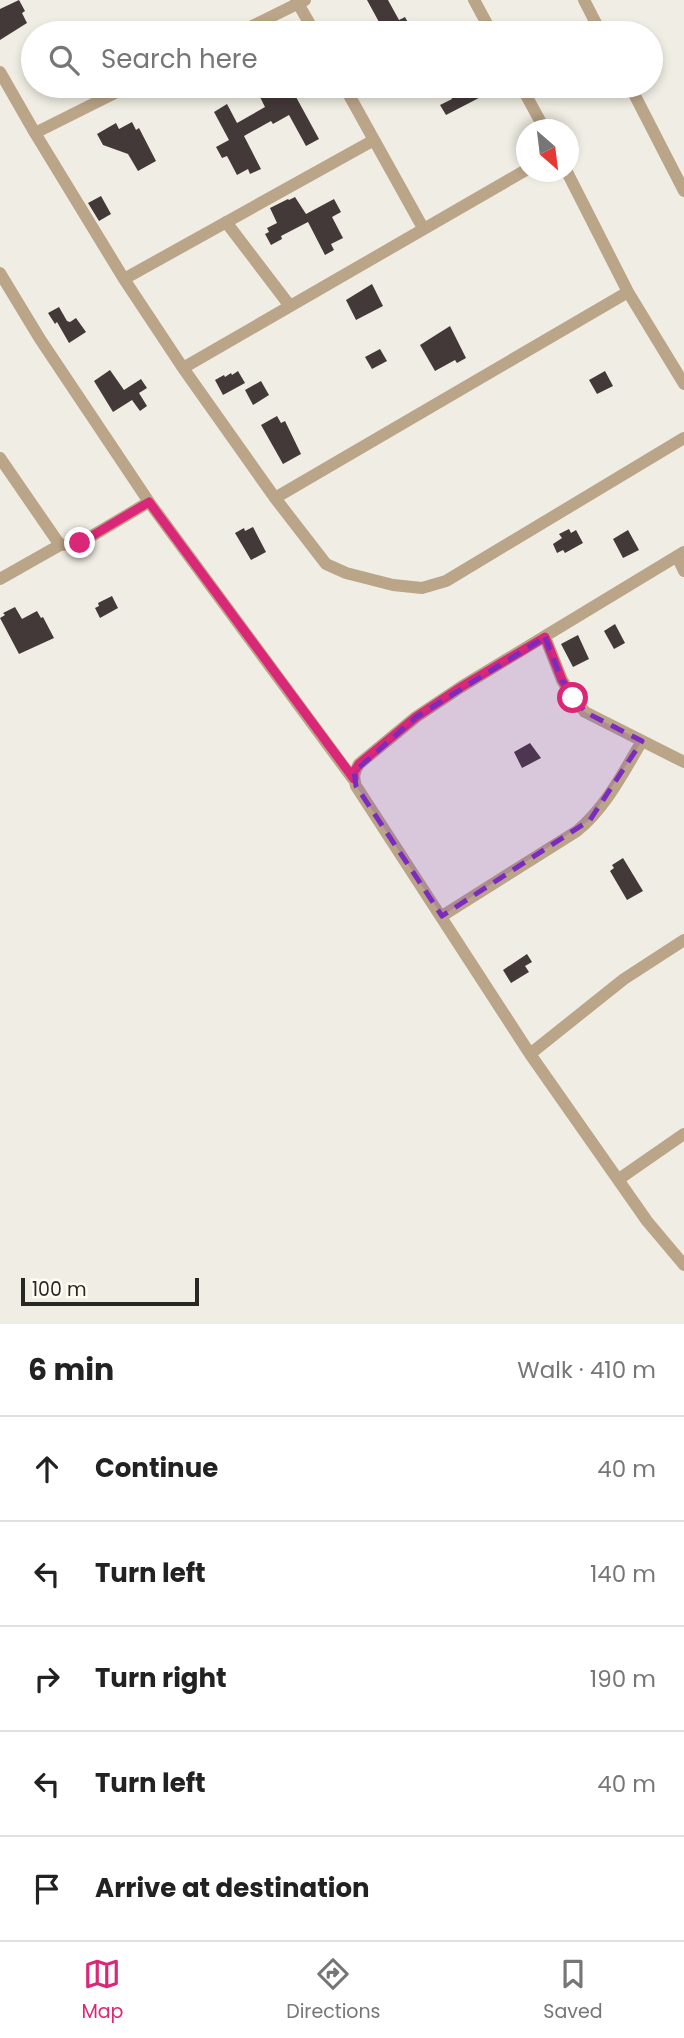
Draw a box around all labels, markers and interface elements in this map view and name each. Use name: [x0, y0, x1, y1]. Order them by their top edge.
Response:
search box: [21, 21, 663, 98]
icon: search: [45, 41, 83, 79]
text: Search here: [101, 41, 258, 77]
north arrow: [516, 119, 579, 182]
route end: [64, 527, 95, 558]
route start: [557, 682, 588, 713]
scale bar: [21, 1275, 200, 1307]
text: 100 m: [32, 1276, 87, 1303]
text: 6 min: [28, 1348, 114, 1391]
text: Walk · 410 m: [517, 1354, 656, 1386]
icon: ahead: [28, 1450, 66, 1488]
text: Continue: [95, 1450, 218, 1486]
text: 40 m: [597, 1453, 656, 1485]
icon: left: [28, 1555, 66, 1593]
text: Turn left: [95, 1555, 206, 1591]
text: 140 m: [590, 1558, 656, 1590]
icon: right: [28, 1660, 66, 1698]
text: Turn right: [95, 1660, 227, 1696]
text: 190 m: [590, 1663, 656, 1695]
icon: left: [28, 1765, 66, 1803]
text: Turn left: [95, 1765, 206, 1801]
text: 40 m: [597, 1768, 656, 1800]
icon: arrive: [28, 1870, 66, 1908]
text: Arrive at destination: [95, 1870, 370, 1906]
tab: Map: [81, 1955, 123, 2026]
tab: Directions: [286, 1955, 381, 2026]
tab: Saved: [543, 1955, 603, 2026]

